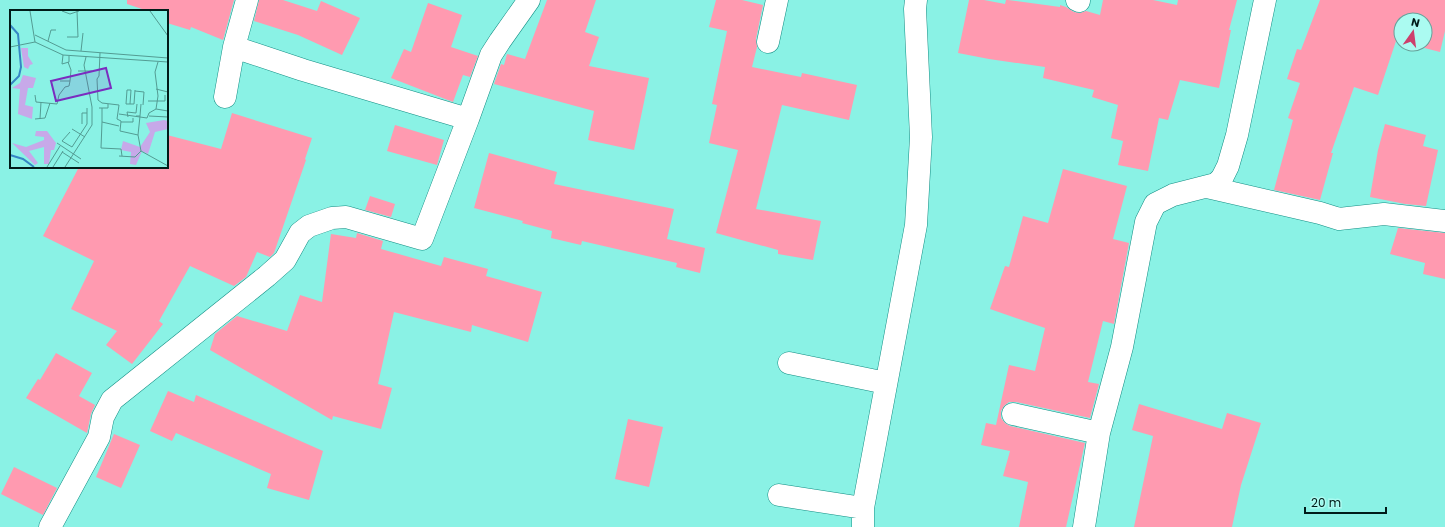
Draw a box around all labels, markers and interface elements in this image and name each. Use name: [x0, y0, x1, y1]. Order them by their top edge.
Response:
inset map: [10, 10, 168, 168]
north arrow: [1393, 12, 1433, 52]
text: N: [1409, 14, 1421, 31]
scale bar: [1305, 489, 1386, 515]
text: 20 m: [1311, 494, 1341, 511]

